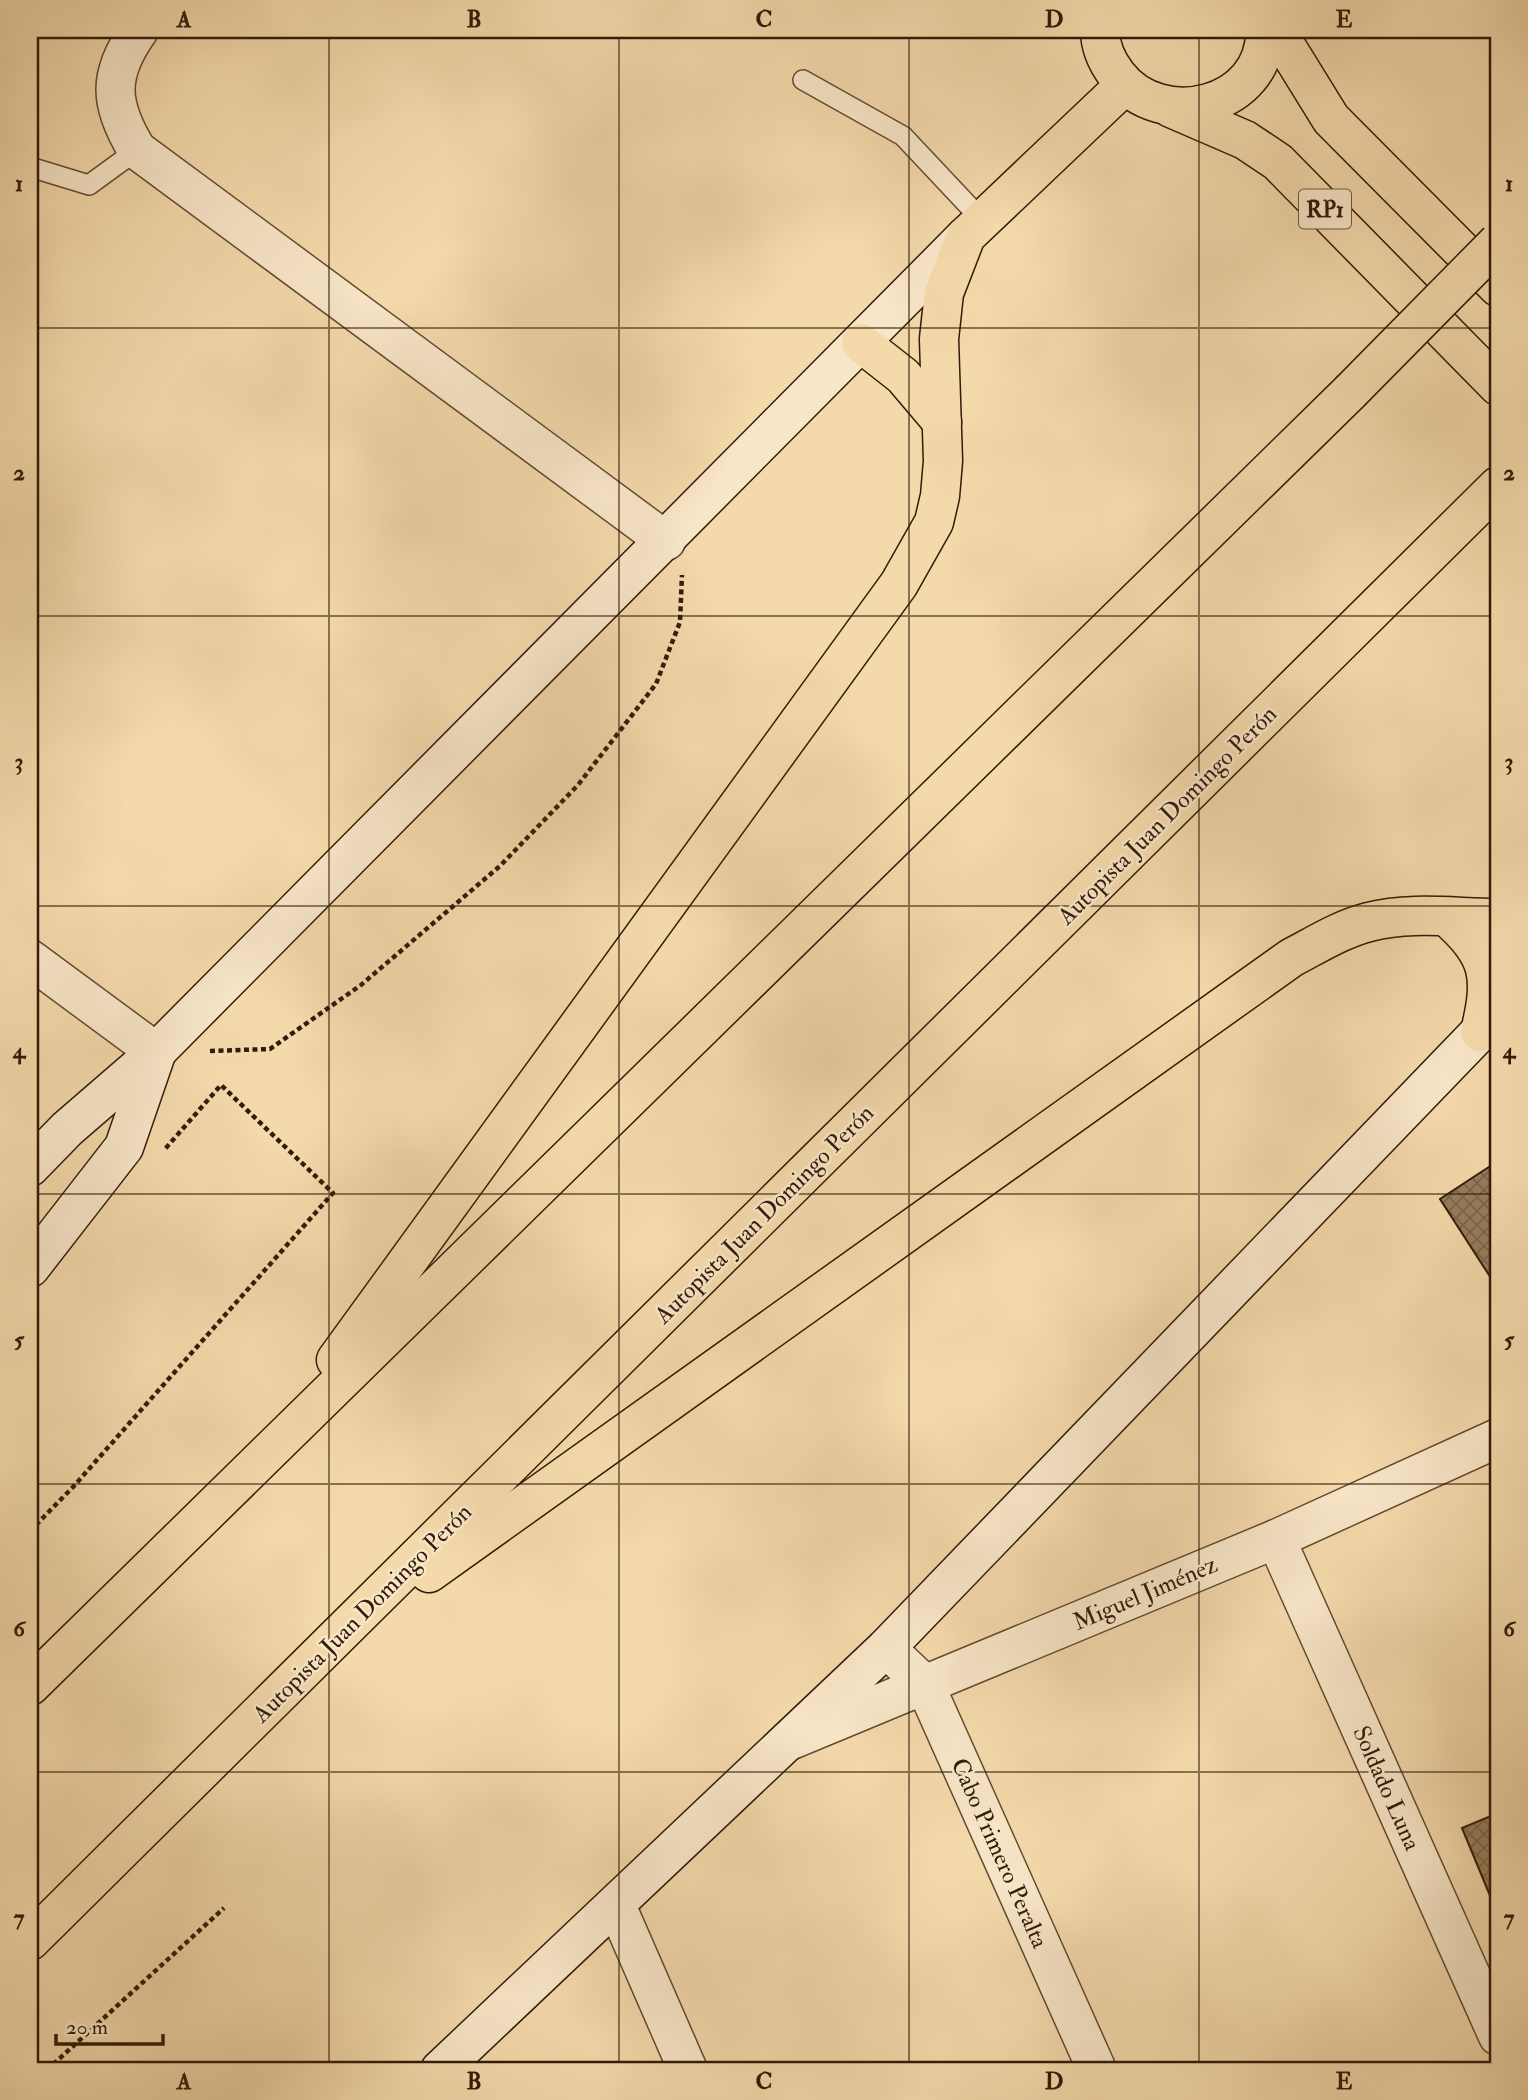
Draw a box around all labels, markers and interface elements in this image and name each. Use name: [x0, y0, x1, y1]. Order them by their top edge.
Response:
text: A: [176, 5, 192, 34]
text: B: [466, 5, 482, 34]
text: C: [756, 5, 772, 34]
text: D: [1045, 5, 1063, 34]
text: E: [1336, 5, 1353, 34]
text: 1: [15, 169, 23, 198]
text: 1: [1505, 169, 1513, 198]
road number: RP1: [1299, 190, 1351, 229]
text: 2: [13, 458, 25, 487]
text: 2: [1503, 458, 1515, 487]
street label: Autopista Juan Domingo Perón: [1050, 699, 1284, 932]
text: 3: [15, 747, 23, 776]
text: 3: [1505, 747, 1513, 776]
text: 4: [12, 1036, 27, 1065]
text: 4: [1502, 1036, 1517, 1065]
street label: Autopista Juan Domingo Perón: [647, 1098, 881, 1331]
text: 5: [14, 1325, 25, 1354]
text: 5: [1504, 1325, 1515, 1354]
street label: Autopista Juan Domingo Perón: [245, 1497, 479, 1730]
street label: Miguel Jiménez: [1068, 1549, 1222, 1638]
text: 6: [13, 1614, 27, 1643]
text: 6: [1503, 1614, 1517, 1643]
street label: Soldado Luna: [1345, 1721, 1428, 1856]
street label: Cabo Primero Peralta: [944, 1753, 1056, 1954]
text: 7: [14, 1903, 25, 1932]
text: 7: [1504, 1903, 1515, 1932]
scale bar: [56, 2002, 163, 2046]
text: 20 m: [66, 2014, 108, 2041]
text: A: [176, 2067, 192, 2096]
text: B: [466, 2067, 482, 2096]
text: C: [756, 2067, 772, 2096]
text: D: [1045, 2067, 1063, 2096]
text: E: [1336, 2067, 1353, 2096]

